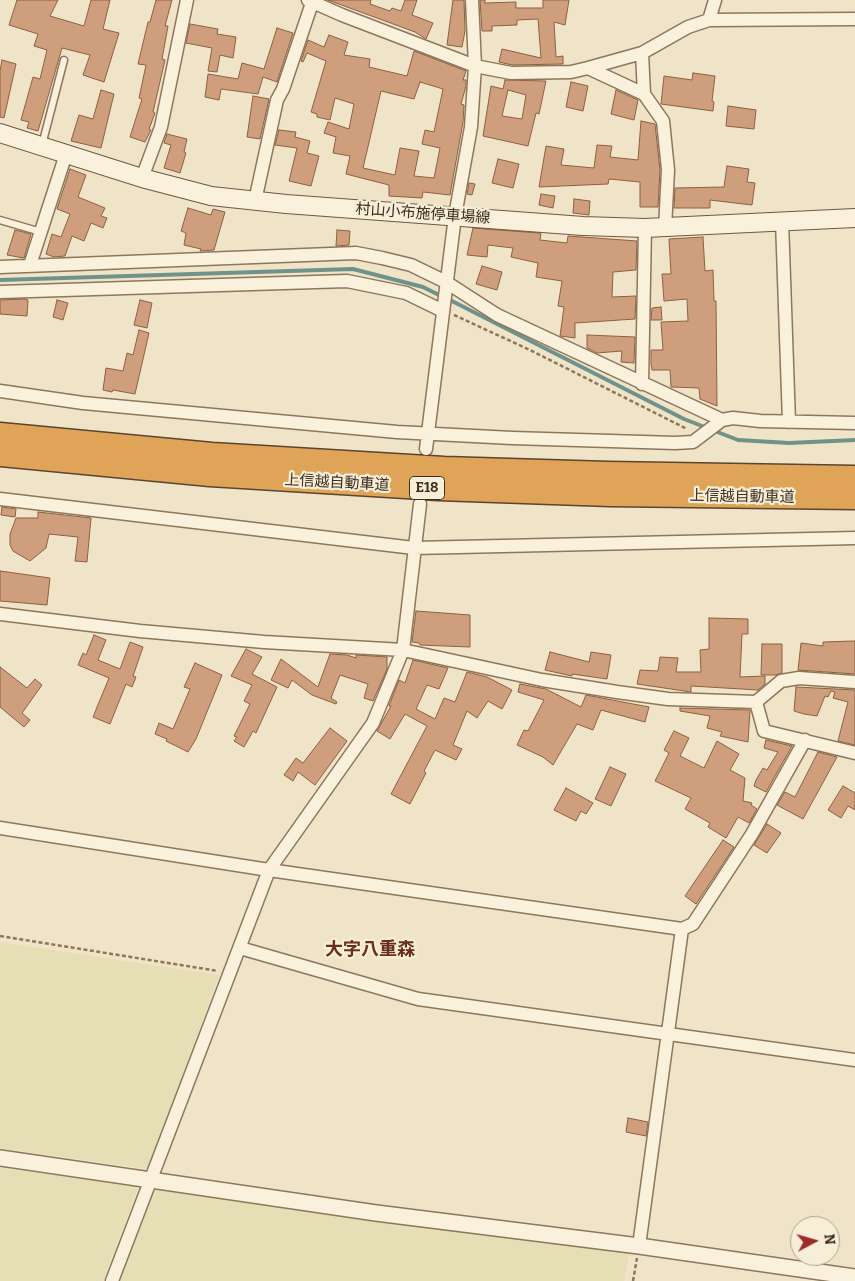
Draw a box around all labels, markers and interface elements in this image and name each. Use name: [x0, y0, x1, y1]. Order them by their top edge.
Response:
street label: 村山小布施停車場線: [355, 200, 491, 228]
street label: 上信越自動車道: [284, 471, 390, 495]
road number: E18: [410, 476, 444, 499]
street label: 上信越自動車道: [689, 487, 795, 507]
district label: 大字八重森: [325, 939, 415, 961]
north arrow: [790, 1216, 840, 1266]
text: N: [820, 1233, 838, 1246]

